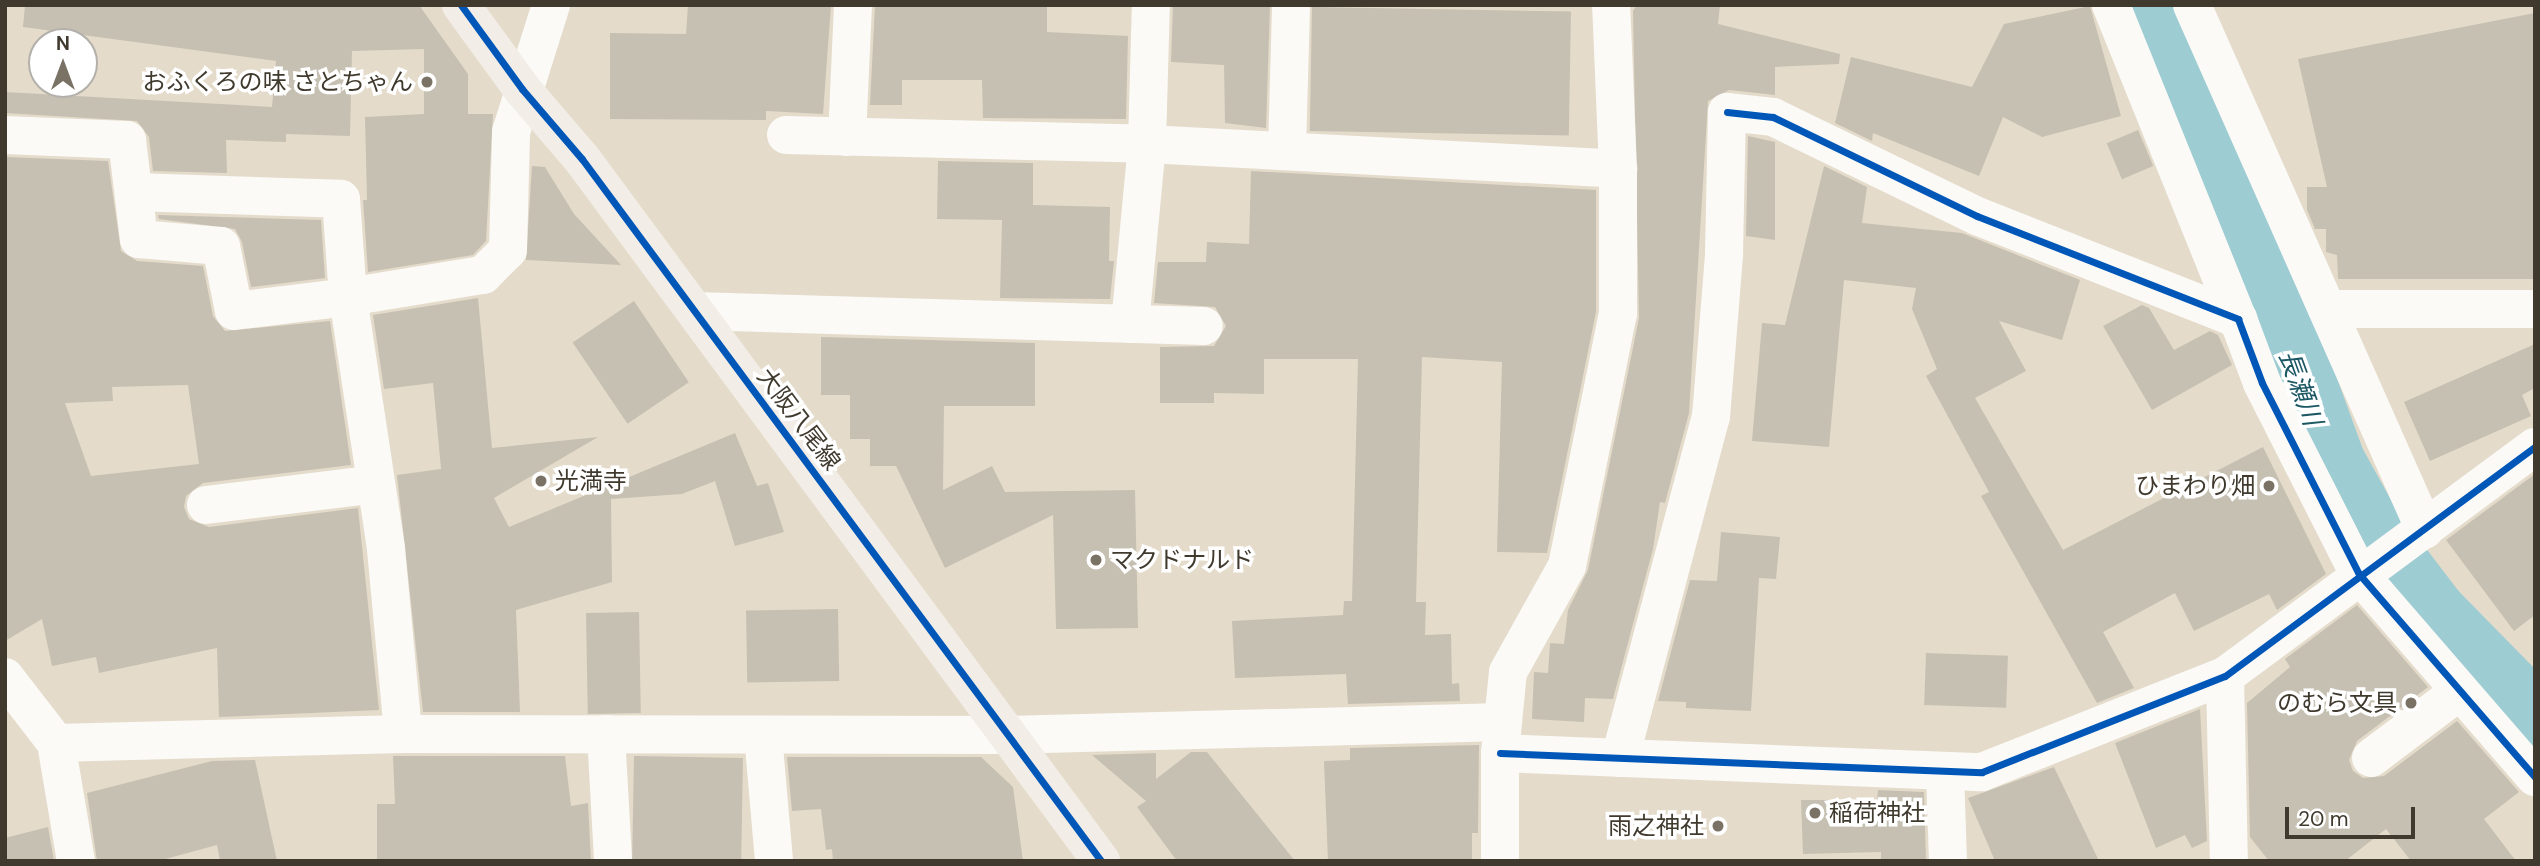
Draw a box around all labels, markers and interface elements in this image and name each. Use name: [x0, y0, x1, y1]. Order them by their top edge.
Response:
north arrow: [28, 28, 98, 98]
text: N: [56, 31, 70, 56]
place label: おふくろの味 さとちゃん: [143, 68, 413, 96]
marker: おふくろの味 さとちゃん: [419, 74, 435, 90]
water label: 長瀬川: [2272, 346, 2328, 430]
street label: 大阪八尾線: [751, 362, 847, 476]
place label: 光満寺: [555, 467, 627, 495]
place label: ひまわり畑: [2135, 472, 2255, 500]
marker: 光満寺: [533, 473, 549, 489]
marker: ひまわり畑: [2261, 478, 2277, 494]
place label: マクドナルド: [1110, 546, 1254, 574]
marker: マクドナルド: [1088, 552, 1104, 568]
place label: のむら文具: [2277, 689, 2397, 717]
marker: のむら文具: [2403, 695, 2419, 711]
scale bar: [2288, 792, 2418, 836]
place label: 稲荷神社: [1829, 799, 1925, 827]
marker: 稲荷神社: [1807, 805, 1823, 821]
text: 20 m: [2298, 805, 2349, 833]
place label: 雨之神社: [1608, 812, 1704, 840]
marker: 雨之神社: [1710, 818, 1726, 834]

